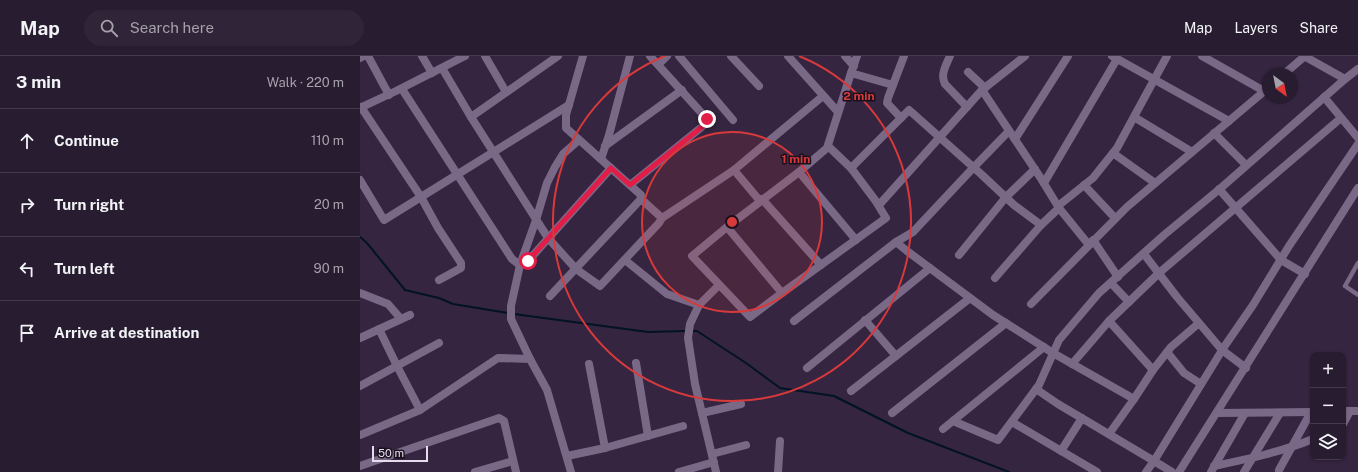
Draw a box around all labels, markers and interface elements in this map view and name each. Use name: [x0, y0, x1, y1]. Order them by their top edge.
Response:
search box: [84, 10, 364, 46]
text: Map: [20, 17, 60, 39]
icon: search: [98, 17, 120, 39]
text: Search here: [130, 19, 214, 36]
text: Map: [1184, 20, 1212, 36]
text: Layers: [1234, 20, 1278, 36]
text: Share: [1300, 20, 1338, 36]
north arrow: [1262, 68, 1298, 104]
text: 3 min: [16, 72, 61, 92]
text: Walk · 220 m: [267, 75, 344, 90]
text: 2 min: [843, 89, 875, 103]
route end: [698, 110, 716, 128]
icon: ahead: [16, 130, 38, 152]
text: Continue: [54, 132, 119, 149]
text: 110 m: [311, 133, 344, 148]
text: 1 min: [782, 152, 810, 166]
icon: right: [16, 194, 38, 216]
text: Turn right: [54, 196, 124, 213]
text: 20 m: [314, 197, 344, 212]
centre of rings: [725, 215, 739, 229]
route start: [519, 252, 537, 270]
icon: left: [16, 258, 38, 280]
text: Turn left: [54, 260, 115, 277]
text: 90 m: [314, 261, 344, 276]
icon: arrive: [16, 322, 38, 344]
text: Arrive at destination: [54, 324, 199, 341]
map controls: [1310, 352, 1346, 460]
button: +: [1310, 352, 1346, 388]
button: −: [1310, 388, 1346, 424]
button: layers: [1310, 424, 1346, 460]
scale bar: [372, 444, 428, 463]
text: 50 m: [378, 447, 404, 459]

